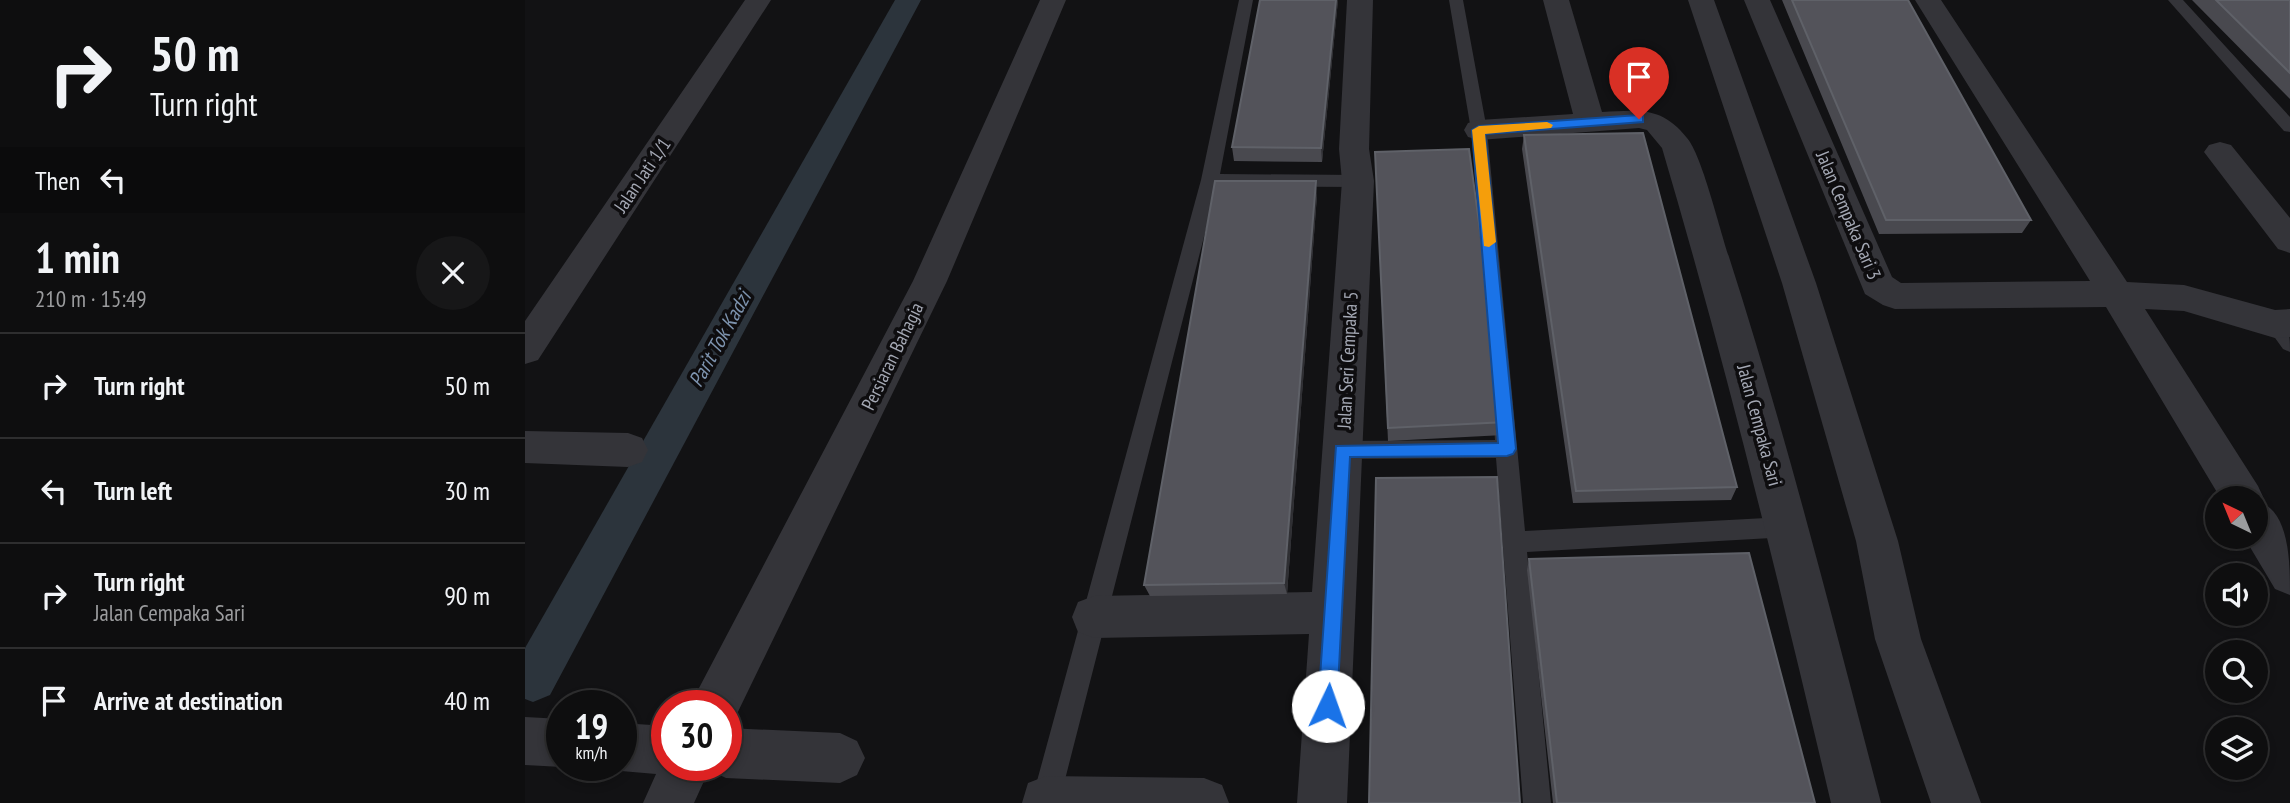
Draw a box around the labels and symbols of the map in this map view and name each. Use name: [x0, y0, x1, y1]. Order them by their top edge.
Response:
pin: [1609, 47, 1669, 119]
street label: Jalan Jati 1/1: [608, 133, 676, 218]
street label: Jalan Cempaka Sari 3: [1811, 146, 1887, 283]
water label: Parit Tok Kadzi: [682, 284, 758, 391]
street label: Jalan Seri Cempaka 5: [1331, 291, 1363, 430]
street label: Persiaran Bahagia: [856, 298, 928, 414]
street label: Jalan Cempaka Sari: [1732, 361, 1788, 488]
north arrow: [2205, 486, 2268, 550]
position arrow: [1291, 669, 1365, 743]
speed limit sign: 30: [651, 690, 742, 781]

